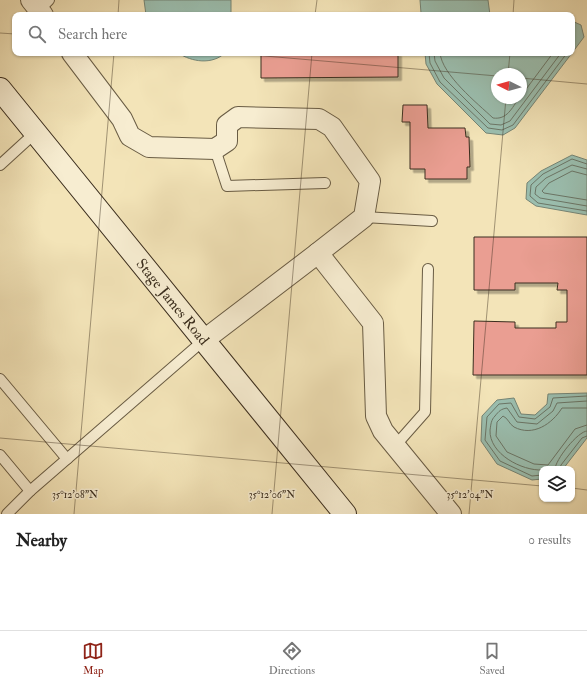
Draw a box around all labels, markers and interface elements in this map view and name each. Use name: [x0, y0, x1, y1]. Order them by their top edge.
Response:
search box: [12, 12, 575, 56]
icon: search: [26, 23, 48, 45]
text: Search here: [58, 25, 127, 44]
north arrow: [491, 68, 527, 104]
street label: Stage James Road: [132, 255, 214, 349]
map controls: [539, 466, 575, 502]
button: layers: [539, 466, 575, 502]
text: 35°12'08"N: [52, 489, 98, 501]
text: 35°12'06"N: [249, 489, 295, 501]
text: 35°12'04"N: [447, 489, 493, 501]
text: Nearby: [16, 530, 67, 551]
text: 0 results: [528, 532, 571, 548]
tab: Map: [82, 640, 104, 677]
tab: Directions: [269, 640, 315, 677]
tab: Saved: [480, 640, 505, 677]

